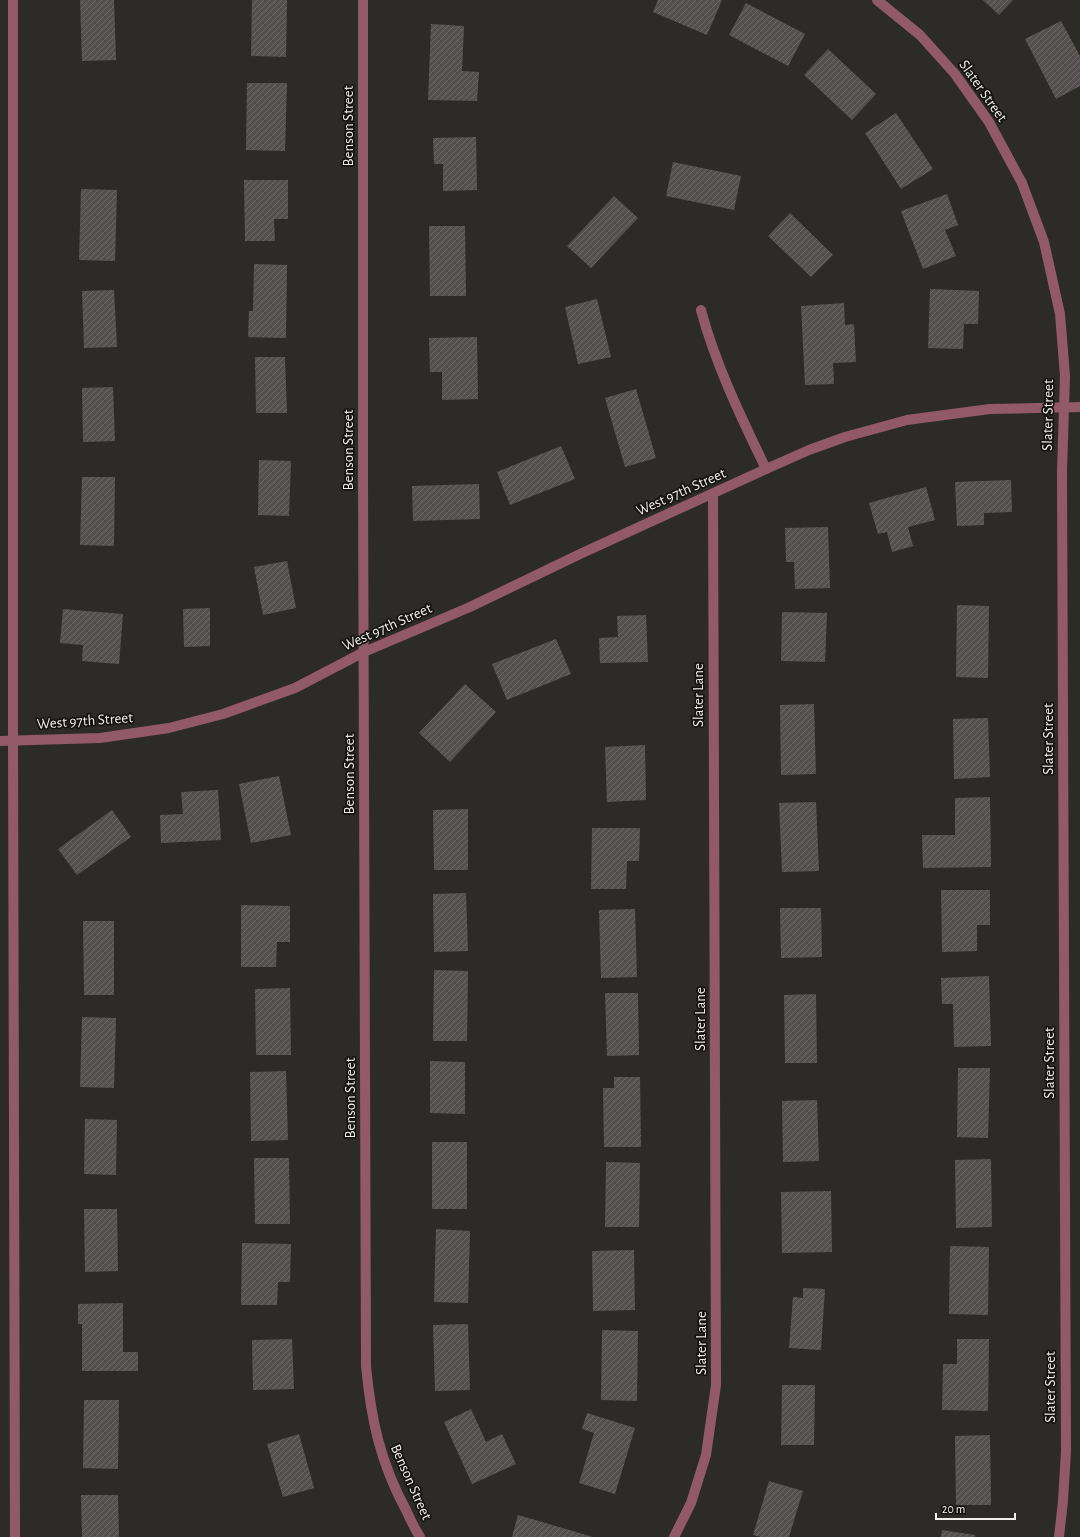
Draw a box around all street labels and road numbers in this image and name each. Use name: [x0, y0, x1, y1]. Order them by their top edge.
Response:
street label: Slater Street: [956, 57, 1010, 125]
street label: Benson Street: [341, 85, 356, 166]
street label: Slater Street: [1040, 379, 1056, 451]
street label: Benson Street: [341, 409, 356, 490]
street label: West 97th Street: [634, 466, 728, 518]
street label: West 97th Street: [340, 601, 434, 653]
street label: Slater Lane: [691, 663, 706, 727]
street label: Slater Street: [1041, 703, 1056, 775]
street label: West 97th Street: [37, 710, 134, 732]
street label: Benson Street: [342, 733, 357, 814]
street label: Slater Lane: [693, 987, 708, 1051]
street label: Slater Street: [1042, 1027, 1057, 1099]
street label: Benson Street: [343, 1057, 358, 1138]
street label: Slater Lane: [694, 1311, 709, 1375]
street label: Slater Street: [1043, 1351, 1058, 1423]
street label: Benson Street: [388, 1442, 434, 1522]

